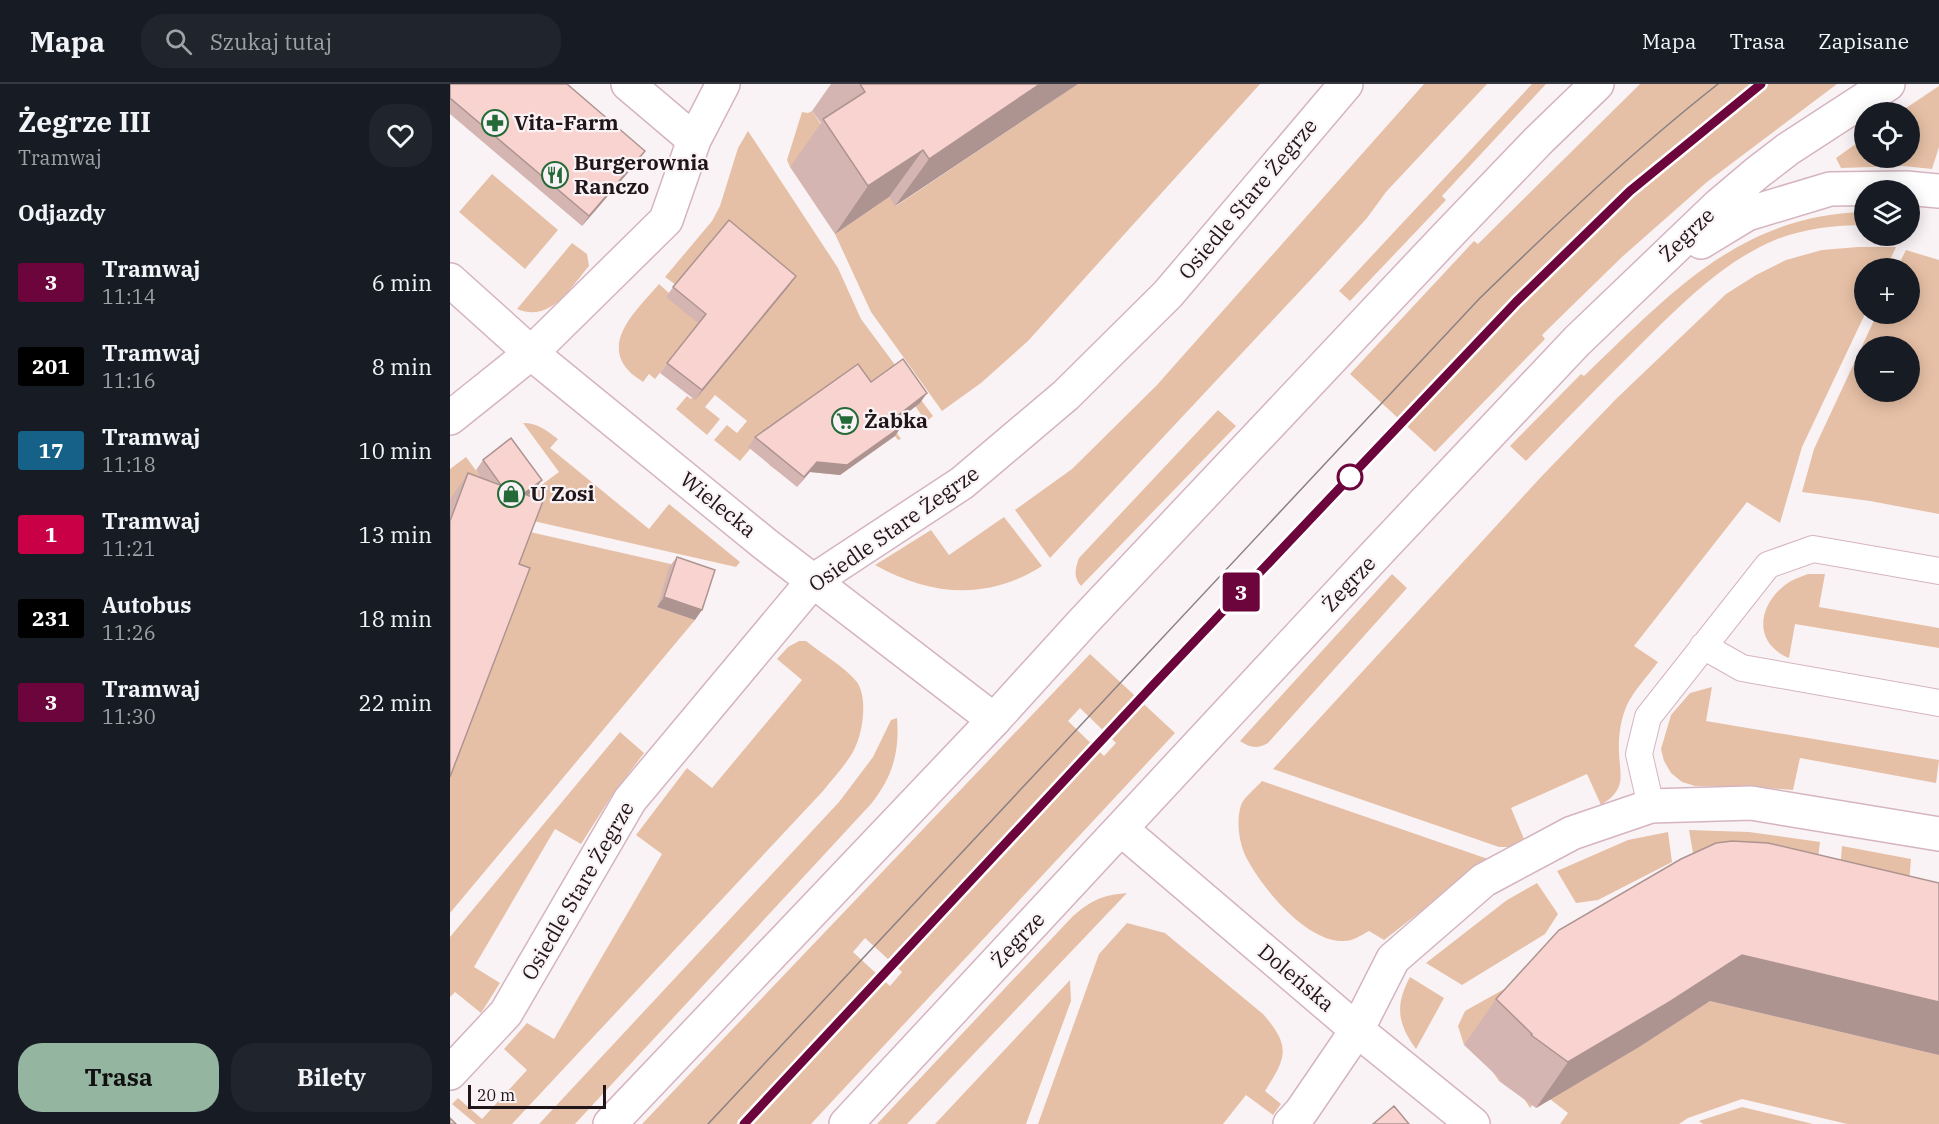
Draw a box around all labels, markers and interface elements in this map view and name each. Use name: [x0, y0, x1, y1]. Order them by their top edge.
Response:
search box: [141, 14, 561, 68]
text: Mapa: [30, 23, 105, 60]
icon: search: [162, 25, 195, 58]
text: Szukaj tutaj: [210, 27, 332, 56]
text: Mapa: [1642, 27, 1696, 55]
text: Trasa: [1729, 27, 1785, 55]
text: Zapisane: [1818, 27, 1909, 55]
map controls: [1854, 102, 1920, 402]
button: locate: [1854, 102, 1920, 168]
text: Żegrze III: [18, 103, 151, 140]
button: heart: [369, 104, 432, 167]
pharmacy icon: Vita-Farm: [480, 108, 510, 138]
place label: Vita-Farm: [514, 108, 619, 136]
street label: Osiedle Stare Żegrze: [1172, 112, 1323, 285]
text: Tramwaj: [18, 144, 102, 171]
place label: Burgerownia Ranczo: [574, 148, 709, 200]
restaurant icon: Burgerownia Ranczo: [540, 160, 570, 190]
button: layers: [1854, 180, 1920, 246]
text: Odjazdy: [18, 198, 106, 227]
street label: Żegrze: [1652, 201, 1720, 268]
text: Tramwaj: [102, 254, 200, 283]
button: +: [1854, 258, 1920, 324]
text: 3: [45, 268, 57, 296]
text: 6 min: [372, 268, 432, 297]
text: 11:14: [102, 283, 156, 310]
button: −: [1854, 336, 1920, 402]
text: Tramwaj: [102, 338, 200, 367]
text: 201: [32, 352, 70, 380]
text: 8 min: [372, 352, 432, 381]
text: 11:16: [102, 367, 156, 394]
supermarket icon: Żabka: [830, 406, 860, 436]
place label: Żabka: [864, 406, 928, 434]
text: Tramwaj: [102, 422, 200, 451]
text: 17: [38, 436, 64, 464]
text: 10 min: [359, 436, 432, 465]
text: 11:18: [102, 451, 156, 478]
street label: Osiedle Stare Żegrze: [803, 459, 984, 598]
unlabelled marker: [1337, 464, 1363, 490]
street label: Wielecka: [675, 465, 762, 543]
shop icon: U Zosi: [496, 479, 526, 509]
place label: U Zosi: [530, 479, 595, 507]
text: Tramwaj: [102, 506, 200, 535]
text: 1: [45, 520, 57, 548]
text: 13 min: [359, 520, 432, 549]
text: 11:21: [102, 535, 156, 562]
street label: Żegrze: [1315, 549, 1381, 617]
line badge: 3: [1222, 572, 1260, 612]
text: 3: [1235, 578, 1247, 606]
text: Autobus: [102, 590, 191, 619]
text: 231: [32, 604, 70, 632]
text: 18 min: [359, 604, 432, 633]
text: 11:26: [102, 619, 156, 646]
text: Tramwaj: [102, 674, 200, 703]
text: 3: [45, 688, 57, 716]
text: 22 min: [359, 688, 432, 717]
text: 11:30: [102, 703, 156, 730]
street label: Osiedle Stare Żegrze: [514, 796, 640, 985]
street label: Żegrze: [984, 905, 1050, 973]
street label: Doleńska: [1253, 937, 1341, 1017]
button: Trasa: [18, 1043, 219, 1112]
button: Bilety: [231, 1043, 432, 1112]
scale bar: [468, 1082, 606, 1110]
text: 20 m: [477, 1085, 515, 1105]

